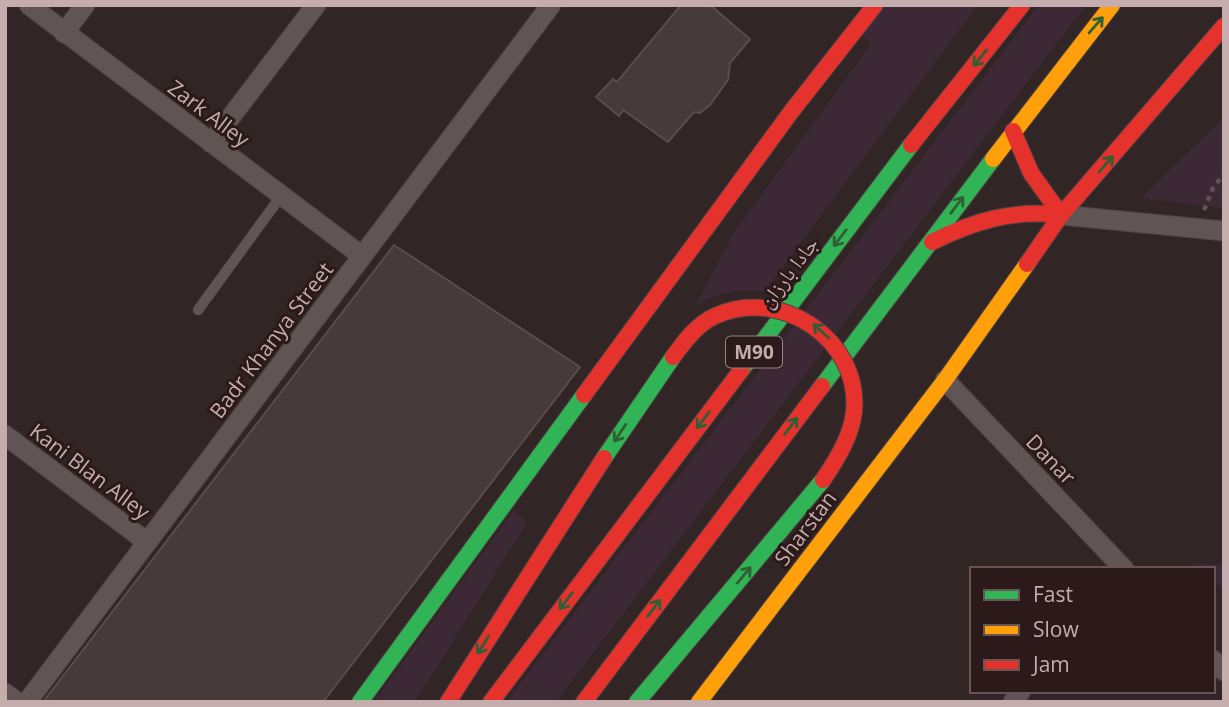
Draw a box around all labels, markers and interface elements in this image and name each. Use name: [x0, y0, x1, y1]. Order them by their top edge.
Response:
one-way arrow: [1088, 16, 1104, 34]
one-way arrow: [972, 49, 987, 67]
street label: Zark Alley: [163, 73, 256, 153]
one-way arrow: [1098, 155, 1113, 173]
one-way arrow: [950, 197, 965, 215]
one-way arrow: [833, 228, 848, 247]
street label: جادا بارزان: [752, 231, 824, 313]
street label: Badr Khanya Street: [203, 256, 339, 424]
one-way arrow: [812, 323, 830, 339]
road number: M90: [726, 336, 782, 368]
one-way arrow: [696, 410, 711, 429]
street label: Kani Blan Alley: [24, 417, 156, 526]
one-way arrow: [784, 418, 799, 436]
one-way arrow: [613, 423, 627, 442]
street label: Danar: [1020, 428, 1082, 491]
street label: Sharstan: [768, 485, 842, 571]
one-way arrow: [736, 566, 752, 584]
legend: [970, 567, 1215, 693]
text: Fast: [1033, 580, 1073, 608]
one-way arrow: [559, 592, 574, 610]
one-way arrow: [647, 599, 662, 618]
text: Slow: [1033, 615, 1079, 643]
one-way arrow: [476, 634, 490, 654]
text: Jam: [1031, 650, 1070, 678]

